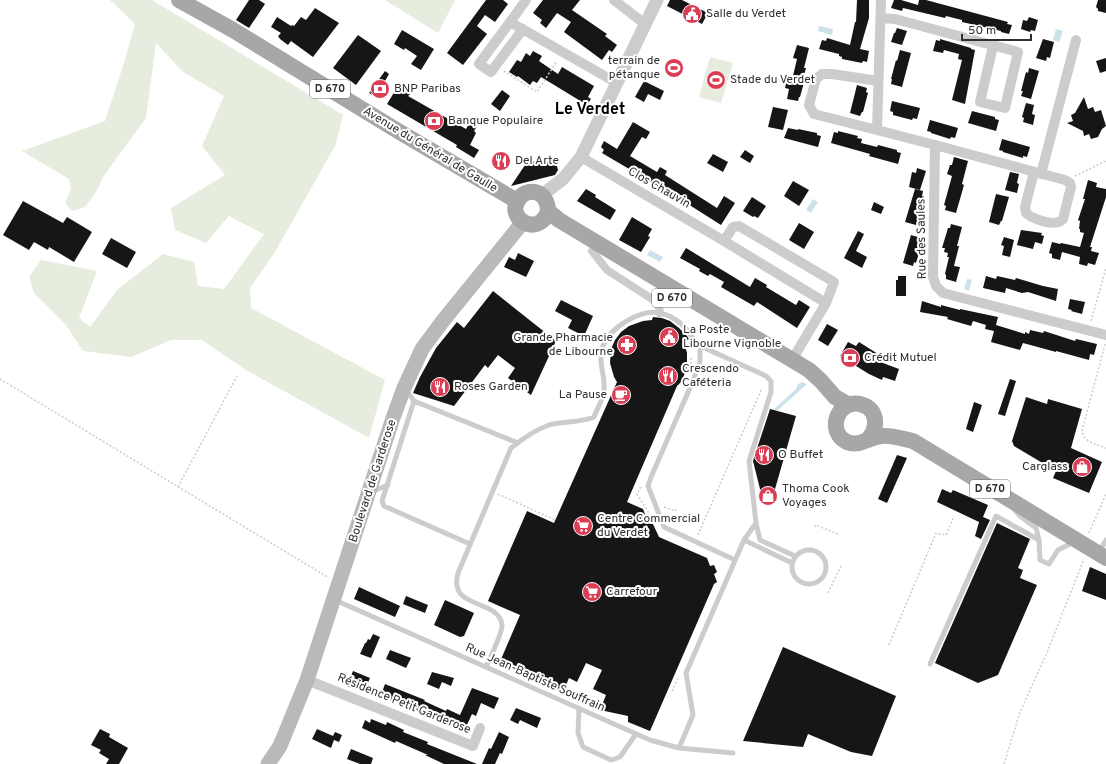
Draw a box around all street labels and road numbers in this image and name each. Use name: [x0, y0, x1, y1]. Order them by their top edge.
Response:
road number: D 670: [310, 80, 350, 98]
street label: Avenue du Général de Gaulle: [360, 103, 500, 197]
street label: Clos Chauvin: [625, 164, 693, 212]
street label: Rue des Saules: [913, 199, 931, 279]
road number: D 670: [652, 289, 692, 307]
street label: Boulevard de Garderose: [346, 417, 400, 545]
road number: D 670: [970, 480, 1010, 498]
street label: Rue Jean-Baptiste Souffrain: [463, 640, 607, 716]
street label: Résidence Petit Garderose: [335, 670, 473, 738]

